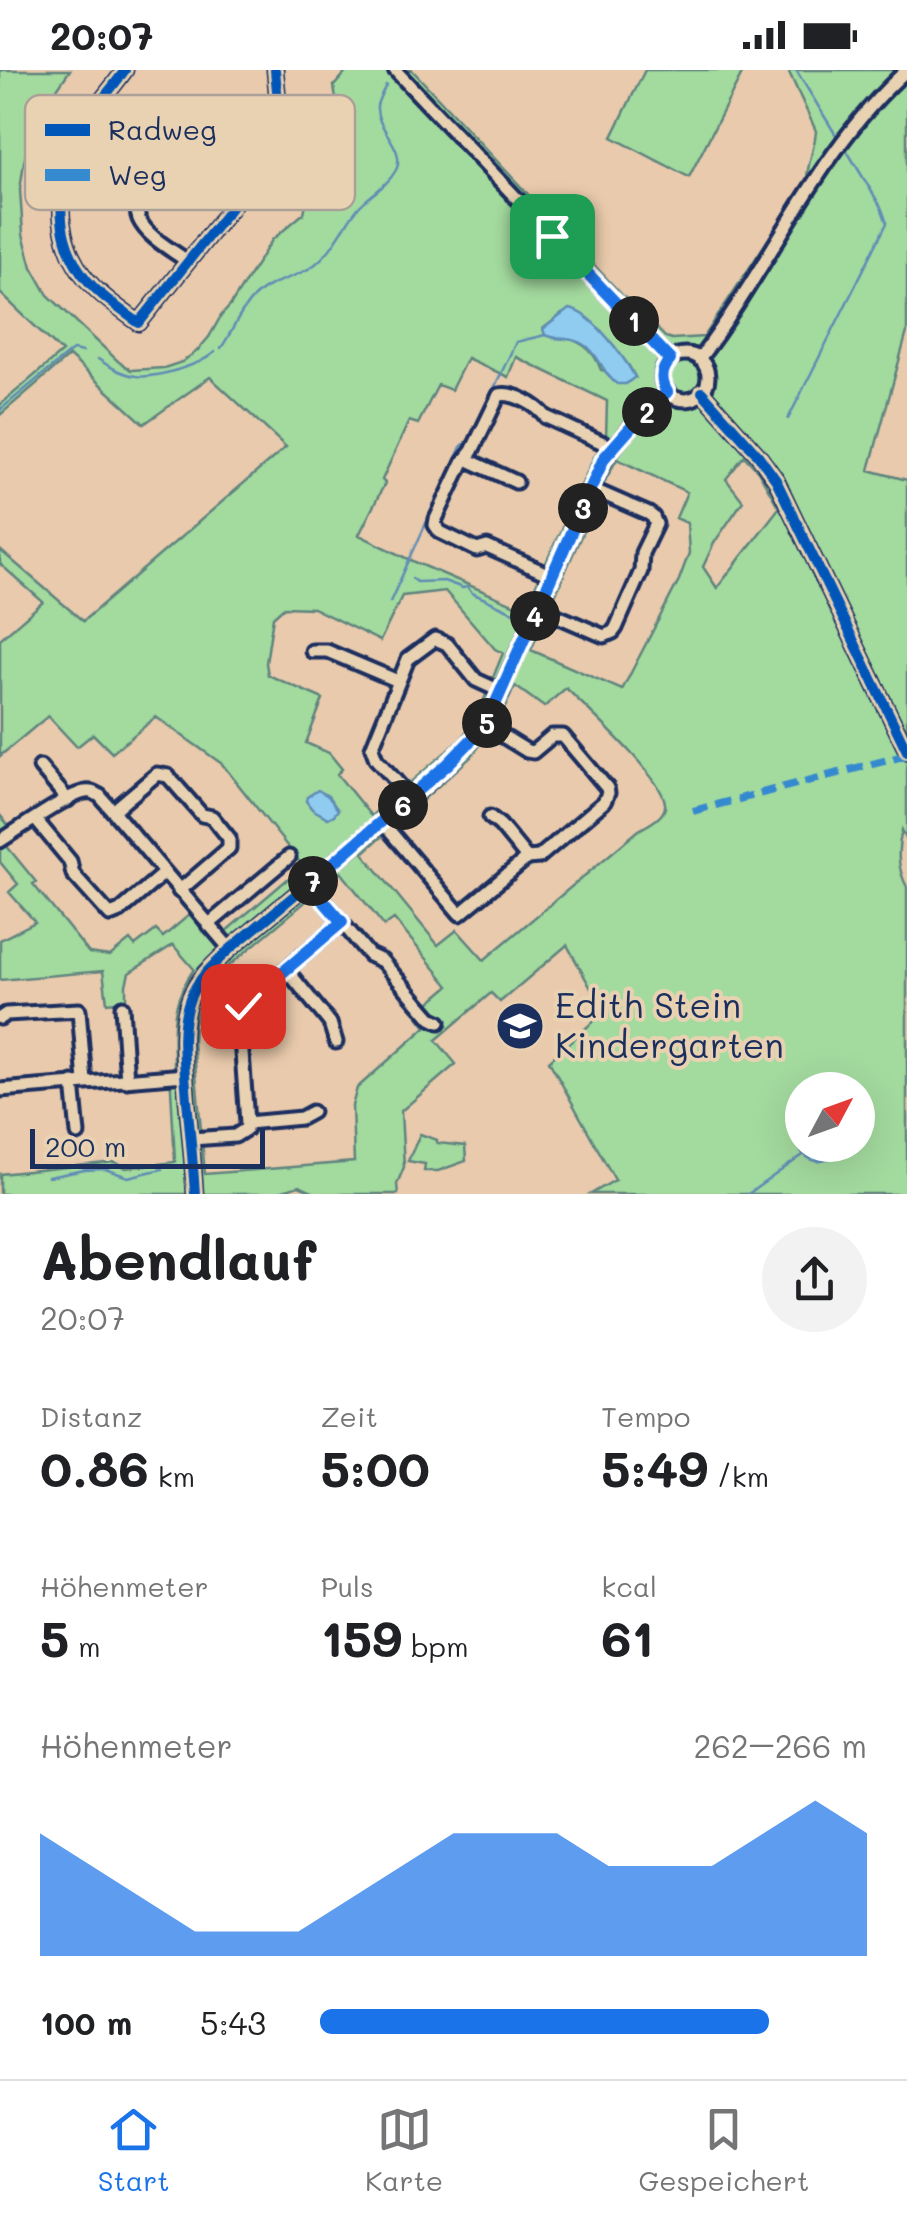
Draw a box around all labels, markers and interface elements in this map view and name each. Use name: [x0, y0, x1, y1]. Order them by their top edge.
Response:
text: 20:07: [50, 10, 153, 60]
legend: [25, 95, 355, 210]
text: Radweg: [108, 111, 216, 147]
text: Weg: [108, 156, 166, 192]
pin: [510, 194, 595, 279]
icon: arrive: [525, 209, 580, 264]
pin: 1: [609, 296, 659, 346]
text: 1: [628, 303, 640, 339]
pin: 2: [622, 387, 672, 437]
text: 2: [639, 394, 655, 430]
pin: 3: [558, 483, 608, 533]
text: 3: [575, 490, 591, 526]
pin: 4: [510, 591, 560, 641]
text: 4: [526, 598, 544, 634]
pin: 5: [462, 698, 512, 748]
text: 5: [479, 705, 495, 741]
pin: 6: [378, 780, 428, 830]
text: 6: [395, 787, 411, 823]
pin: 7: [288, 856, 338, 906]
text: 7: [305, 863, 321, 899]
pin: [201, 964, 286, 1049]
icon: check: [216, 979, 271, 1034]
place label: Edith Stein Kindergarten: [555, 981, 784, 1067]
school or university icon: Edith Stein Kindergarten: [494, 1000, 546, 1052]
north arrow: [785, 1072, 875, 1162]
map controls: [785, 1072, 875, 1162]
scale bar: [30, 1124, 265, 1168]
text: 200 m: [45, 1128, 126, 1164]
text: Abendlauf: [40, 1222, 316, 1294]
button: share: [762, 1227, 867, 1332]
text: 20:07: [40, 1296, 125, 1338]
text: Distanz: [40, 1398, 142, 1434]
text: Zeit: [321, 1398, 378, 1434]
text: Tempo: [601, 1398, 690, 1434]
text: 0.86: [40, 1434, 149, 1500]
text: 5:00: [321, 1434, 430, 1500]
text: 5:49: [601, 1434, 708, 1500]
text: km: [149, 1458, 195, 1494]
text: /km: [708, 1458, 769, 1494]
text: Höhenmeter: [40, 1568, 209, 1604]
text: Puls: [321, 1568, 374, 1604]
text: kcal: [601, 1568, 657, 1604]
text: 5: [40, 1604, 69, 1670]
text: 159: [321, 1604, 402, 1670]
text: 61: [601, 1604, 654, 1670]
text: m: [69, 1628, 100, 1664]
text: bpm: [402, 1628, 468, 1664]
text: Höhenmeter: [40, 1724, 233, 1766]
text: 262–266 m: [694, 1724, 867, 1766]
text: 100 m: [40, 2001, 132, 2043]
text: 5:43: [200, 2001, 266, 2043]
tab: Start: [98, 2102, 170, 2198]
tab: Karte: [365, 2102, 443, 2198]
tab: Gespeichert: [638, 2102, 809, 2198]

